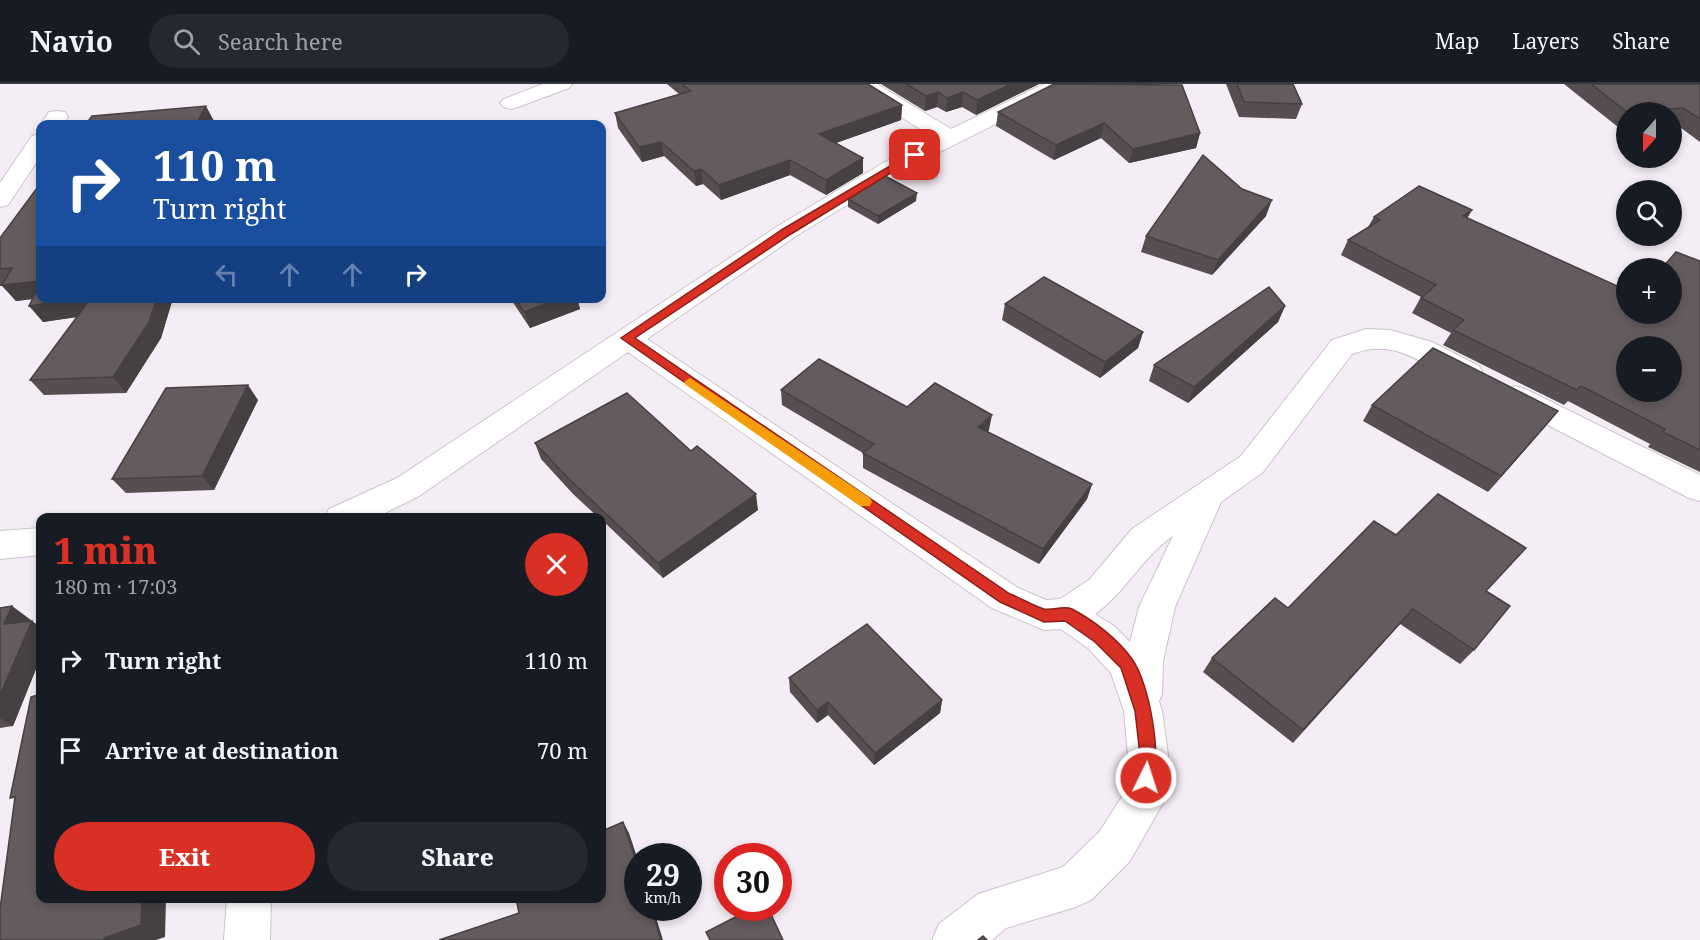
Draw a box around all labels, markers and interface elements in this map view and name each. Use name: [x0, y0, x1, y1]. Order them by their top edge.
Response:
search box: [149, 14, 569, 68]
text: Navio: [30, 22, 113, 60]
icon: search: [170, 25, 203, 58]
text: Search here: [218, 26, 343, 56]
text: Map: [1435, 27, 1479, 55]
text: Layers: [1512, 27, 1579, 55]
text: Share: [1612, 27, 1670, 55]
north arrow: [1616, 102, 1682, 168]
map controls: [1616, 102, 1682, 402]
pin: [889, 129, 940, 180]
text: 110 m: [153, 136, 277, 193]
icon: arrive: [898, 138, 931, 171]
icon: right: [54, 144, 132, 222]
button: search: [1616, 180, 1682, 246]
text: Turn right: [153, 190, 286, 227]
icon: left: [210, 258, 243, 291]
icon: ahead: [273, 258, 306, 291]
icon: ahead: [336, 258, 369, 291]
icon: right: [399, 258, 432, 291]
button: +: [1616, 258, 1682, 324]
button: −: [1616, 336, 1682, 402]
text: 1 min: [54, 526, 157, 575]
button: close: [525, 533, 588, 596]
text: 180 m · 17:03: [54, 573, 177, 600]
icon: right: [54, 644, 87, 677]
text: Turn right: [105, 645, 221, 675]
text: 110 m: [525, 645, 588, 675]
icon: arrive: [54, 734, 87, 767]
text: Arrive at destination: [105, 735, 339, 765]
text: 70 m: [537, 735, 588, 765]
position arrow: [1114, 746, 1178, 810]
button: Exit: [54, 822, 315, 891]
button: Share: [327, 822, 588, 891]
speed limit sign: 30: [714, 843, 792, 921]
text: 29: [646, 854, 680, 895]
text: km/h: [645, 887, 681, 907]

